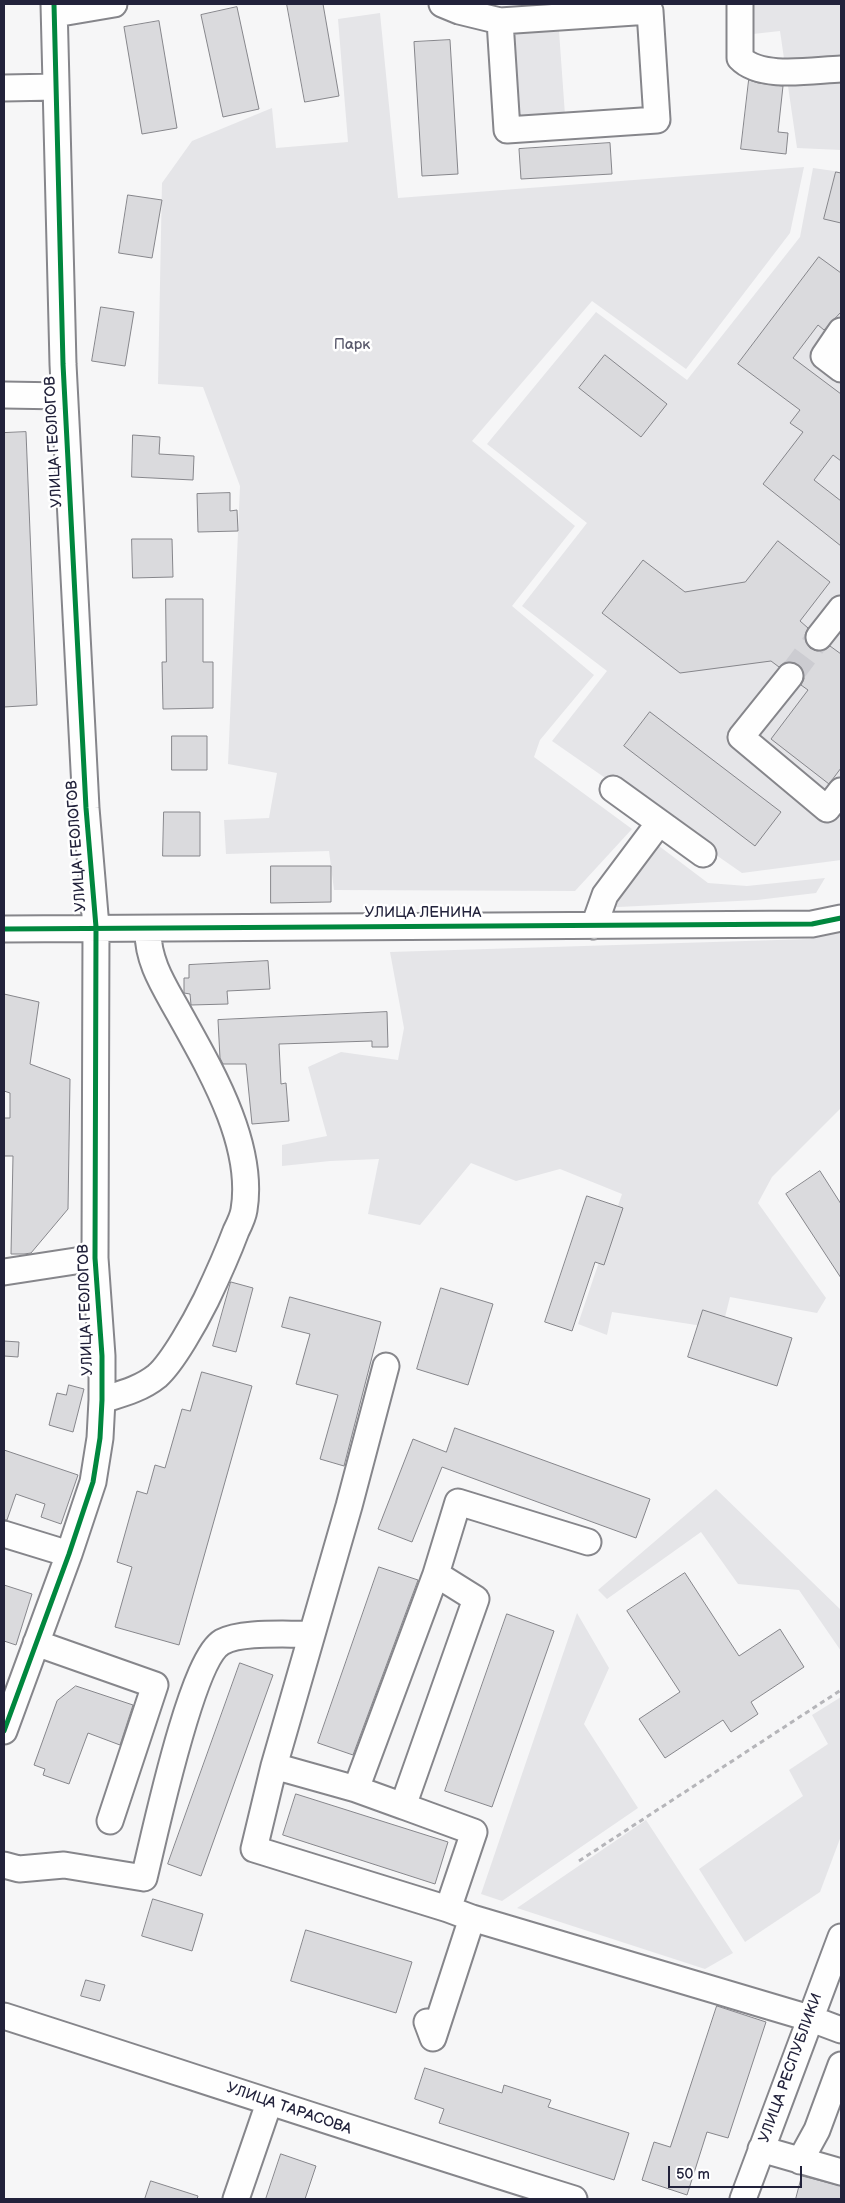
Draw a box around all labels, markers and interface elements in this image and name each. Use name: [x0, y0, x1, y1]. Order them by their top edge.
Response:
park label: Парк: [334, 336, 370, 354]
street label: УЛИЦА ГЕОЛОГОВ: [42, 376, 66, 508]
street label: УЛИЦА ГЕОЛОГОВ: [63, 780, 91, 912]
street label: УЛИЦА ЛЕНИНА: [365, 904, 481, 922]
street label: УЛИЦА ГЕОЛОГОВ: [75, 1244, 97, 1376]
street label: УЛИЦА РЕСПУБЛИКИ: [756, 1991, 826, 2145]
street label: УЛИЦА ТАРАСОВА: [224, 2079, 354, 2139]
scale bar: [670, 2156, 804, 2188]
text: 50 m: [676, 2165, 710, 2184]

